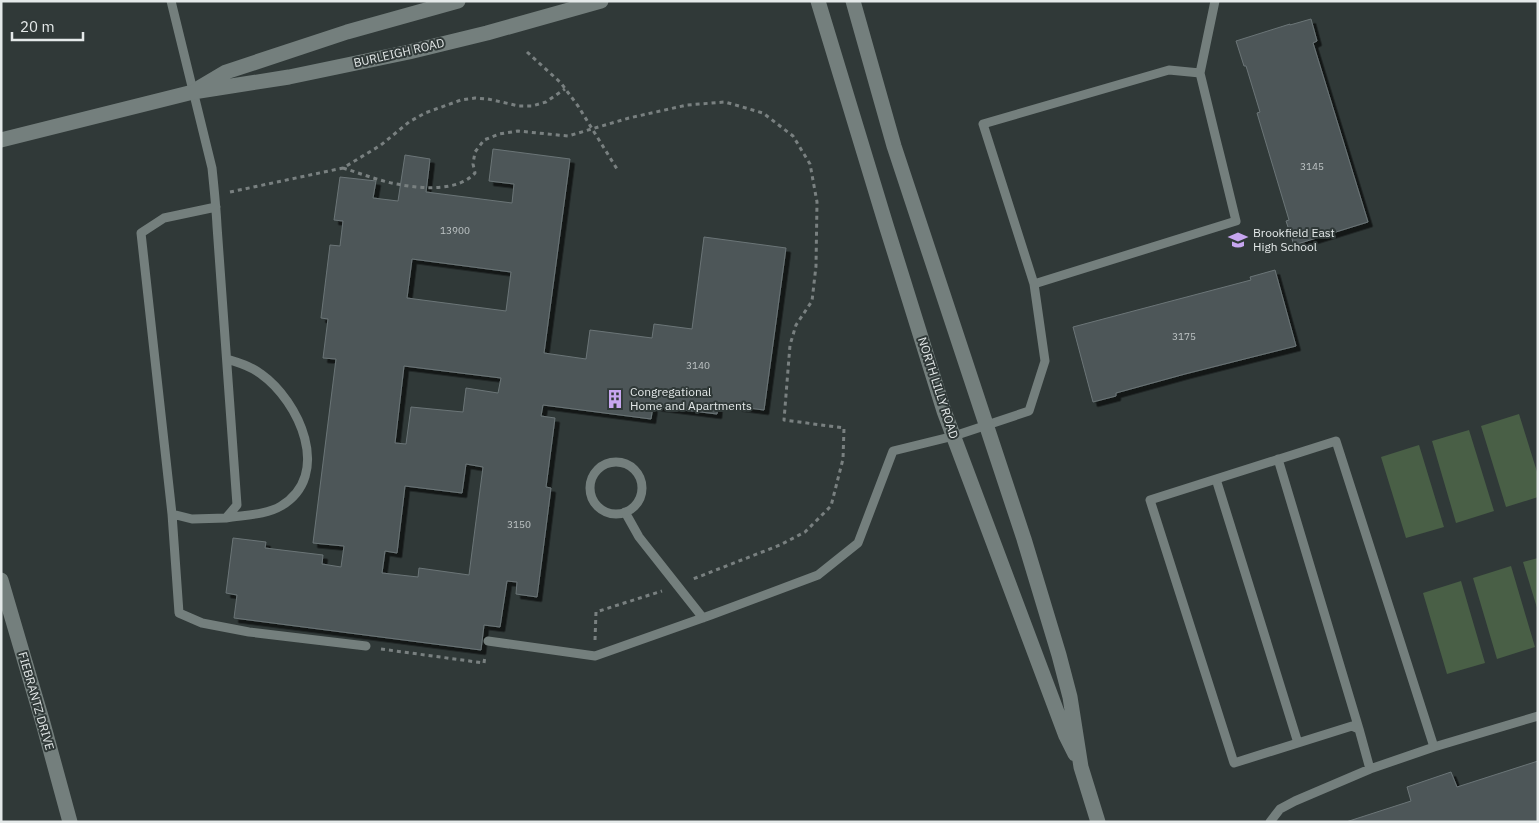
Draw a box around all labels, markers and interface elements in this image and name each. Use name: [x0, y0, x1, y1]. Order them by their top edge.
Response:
scale bar: [12, 10, 84, 42]
text: 20 m: [20, 17, 55, 36]
street label: BURLEIGH ROAD: [352, 35, 446, 70]
house number: 3145: [1300, 160, 1324, 173]
house number: 13900: [440, 224, 470, 237]
place label: Brookfield East High School: [1253, 225, 1335, 254]
school or university icon: Brookfield East High School: [1227, 229, 1249, 251]
house number: 3175: [1172, 330, 1196, 343]
street label: NORTH LILLY ROAD: [915, 335, 962, 441]
house number: 3140: [686, 359, 710, 372]
place label: Congregational Home and Apartments: [630, 384, 752, 413]
building icon: Congregational Home and Apartments: [604, 388, 626, 410]
house number: 3150: [507, 518, 531, 531]
street label: FIEBRANTZ DRIVE: [15, 650, 58, 752]

